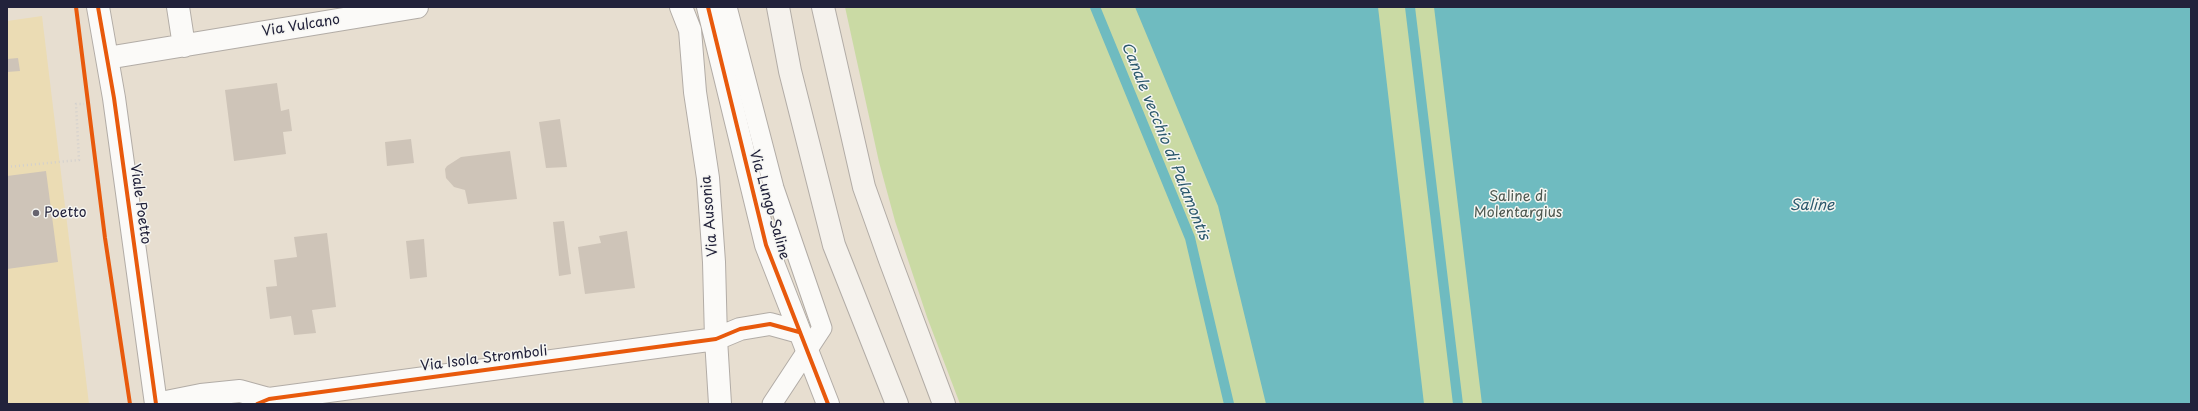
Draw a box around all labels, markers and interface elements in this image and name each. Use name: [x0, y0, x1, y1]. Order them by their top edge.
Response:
street label: Via Vulcano: [261, 12, 341, 40]
water label: Canale vecchio di Palamontis: [1117, 40, 1213, 242]
street label: Via Lungo Saline: [745, 148, 793, 262]
street label: Viale Poetto: [126, 163, 154, 245]
street label: Via Ausonia: [698, 175, 722, 257]
park label: Saline di Molentargius: [1474, 189, 1562, 222]
water label: Saline: [1790, 197, 1834, 215]
place label: Poetto: [44, 205, 87, 221]
marker: Poetto: [31, 208, 41, 218]
street label: Via Isola Stromboli: [420, 343, 548, 375]

